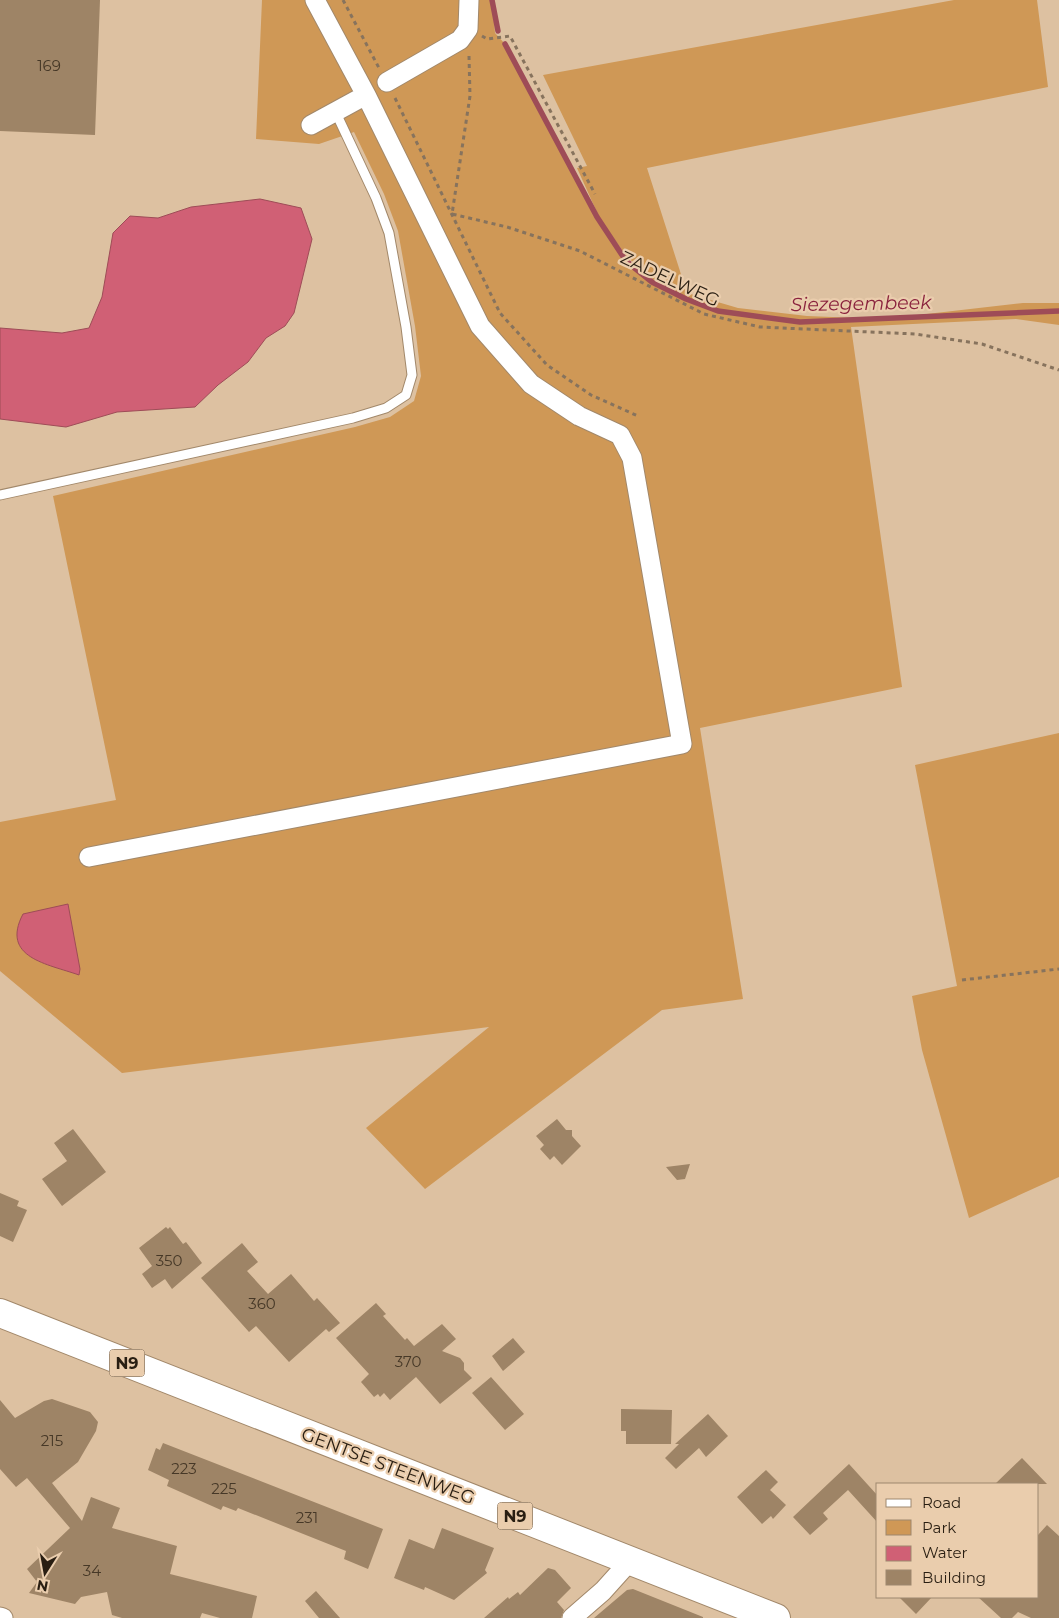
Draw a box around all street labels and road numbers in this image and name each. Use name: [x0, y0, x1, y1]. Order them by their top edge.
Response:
street label: ZADELWEG: [617, 246, 723, 312]
road number: N9: [110, 1350, 144, 1376]
street label: GENTSE STEENWEG: [298, 1423, 478, 1509]
road number: N9: [498, 1502, 532, 1530]

